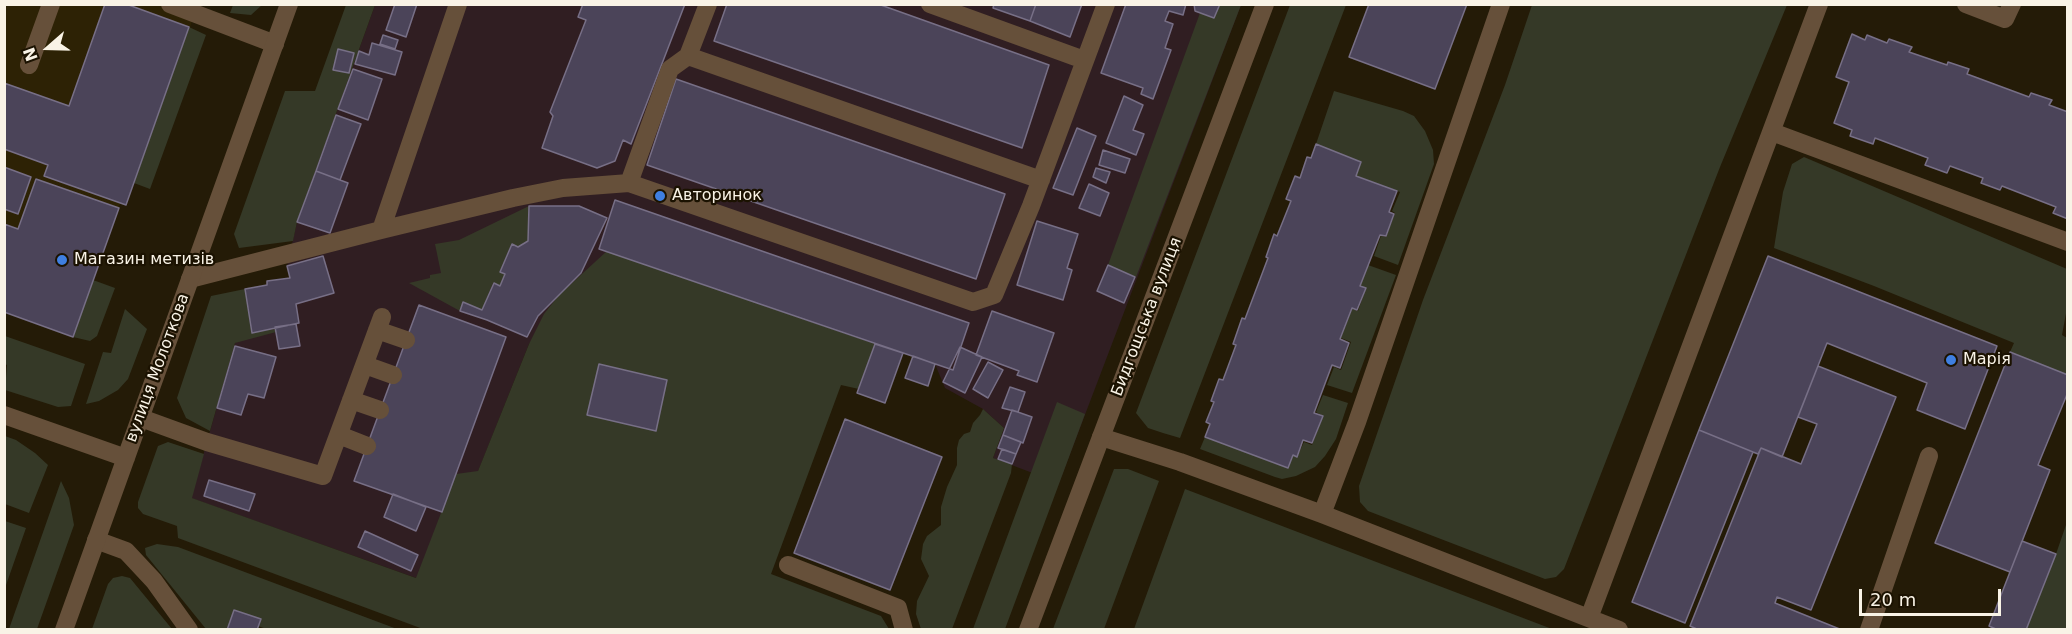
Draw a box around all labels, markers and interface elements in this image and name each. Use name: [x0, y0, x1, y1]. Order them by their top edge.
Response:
north arrow: [18, 18, 78, 78]
text: N: [19, 45, 42, 64]
place label: Авторинок: [672, 186, 762, 206]
marker: Авторинок: [653, 189, 667, 203]
street label: Бидгощська вулиця: [1108, 235, 1186, 399]
place label: Магазин метизів: [74, 250, 214, 270]
marker: Магазин метизів: [55, 253, 69, 267]
street label: вулиця Молоткова: [122, 291, 194, 445]
place label: Марія: [1963, 350, 2011, 370]
marker: Марія: [1944, 353, 1958, 367]
scale bar: [1862, 577, 2004, 615]
text: 20 m: [1870, 589, 1916, 610]

